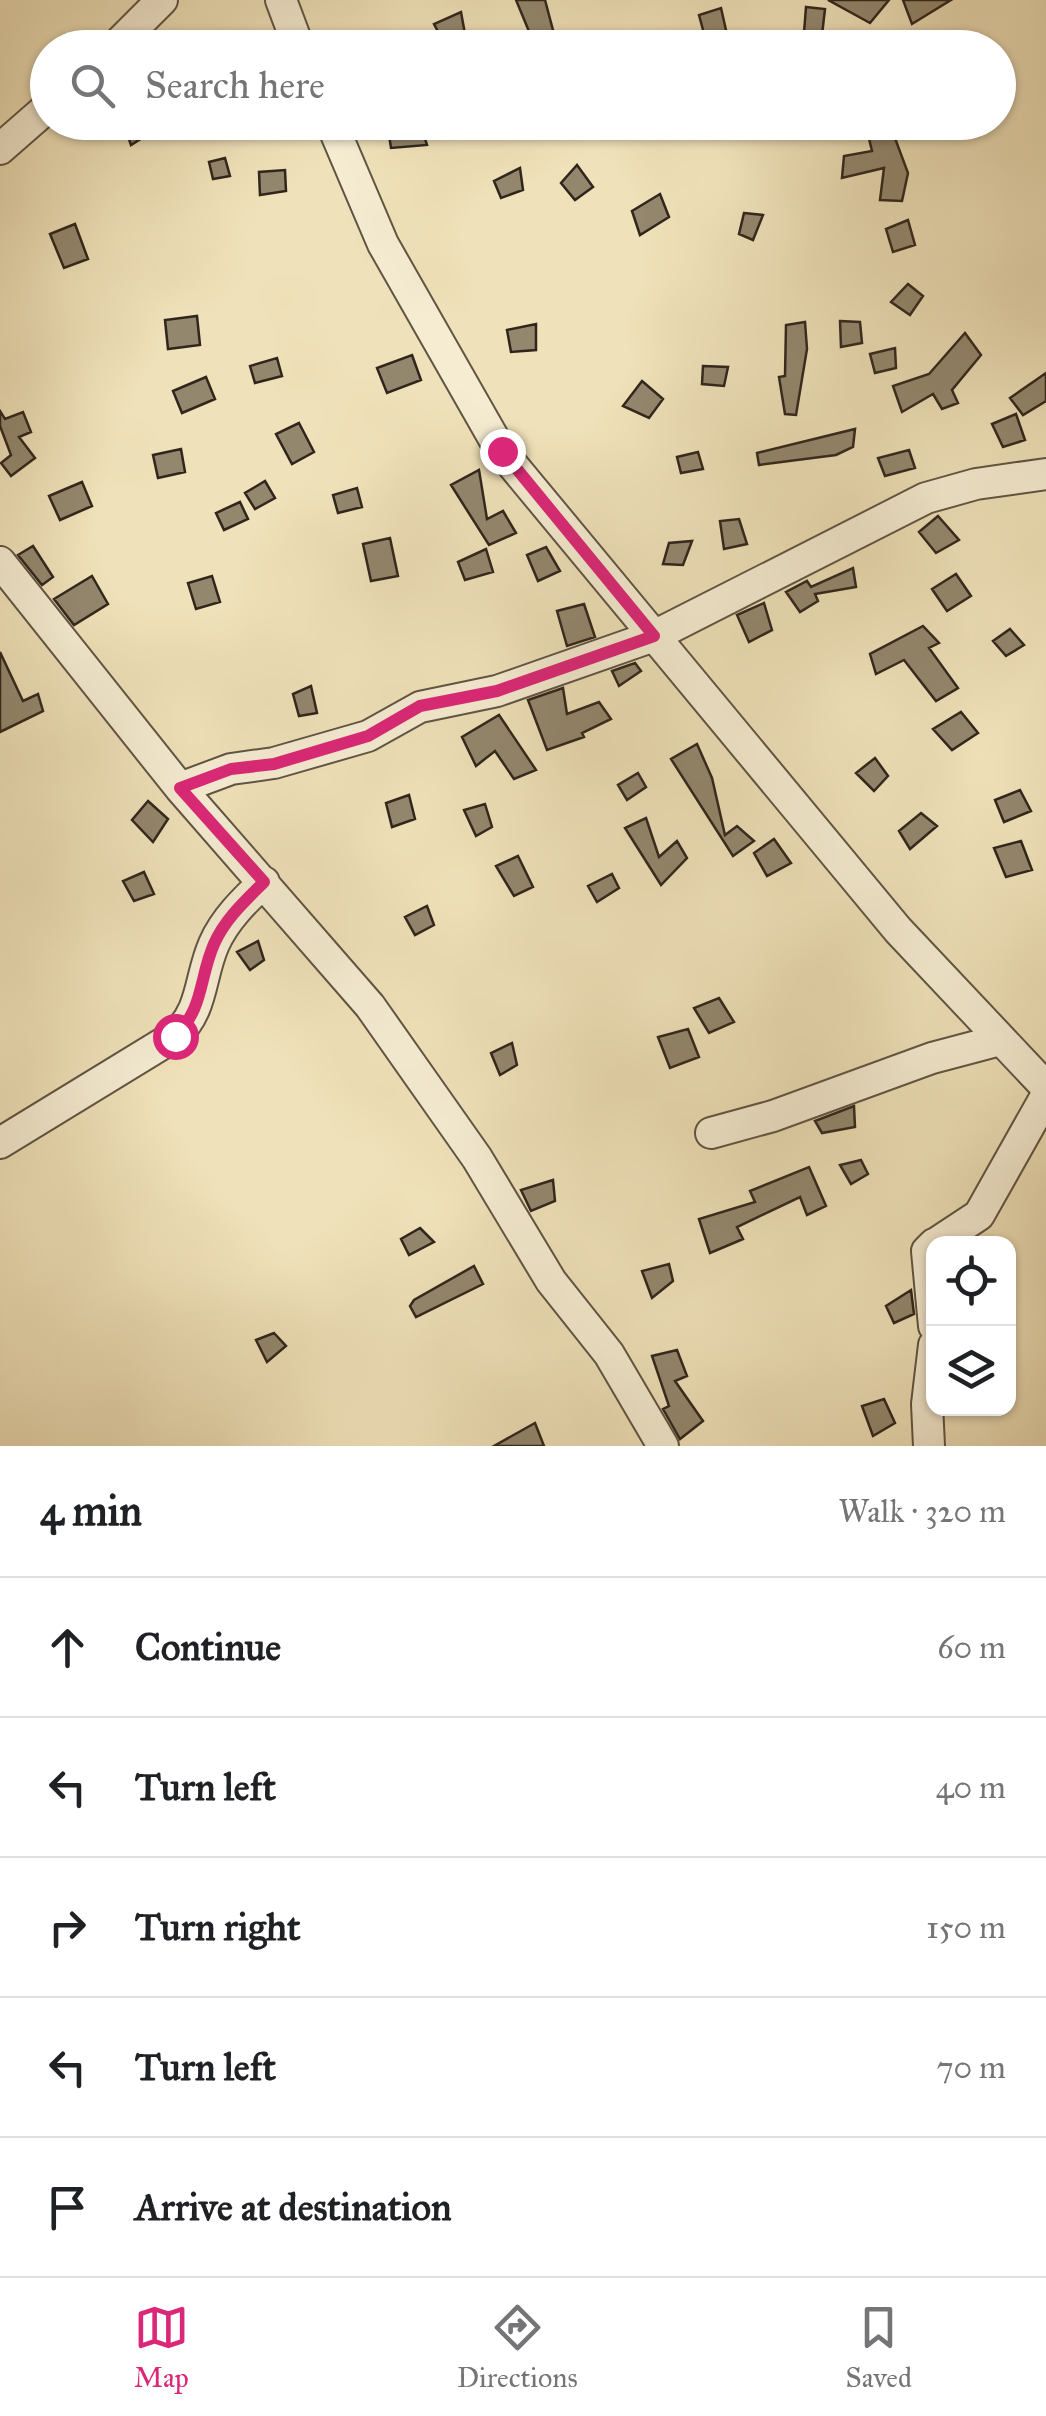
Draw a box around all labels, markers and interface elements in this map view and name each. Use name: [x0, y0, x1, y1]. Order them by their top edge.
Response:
search box: [30, 30, 1016, 140]
icon: search: [65, 58, 120, 113]
text: Search here: [145, 62, 325, 108]
route end: [480, 429, 526, 475]
route start: [153, 1014, 199, 1060]
map controls: [926, 1236, 1016, 1416]
button: locate: [926, 1236, 1016, 1326]
button: layers: [926, 1326, 1016, 1416]
text: 4 min: [40, 1485, 142, 1537]
text: Walk · 320 m: [838, 1492, 1006, 1531]
icon: ahead: [40, 1620, 95, 1675]
text: Continue: [135, 1624, 281, 1670]
text: 60 m: [937, 1628, 1006, 1667]
icon: left: [40, 1760, 95, 1815]
text: Turn left: [135, 1764, 276, 1810]
text: 40 m: [936, 1768, 1006, 1807]
icon: right: [40, 1900, 95, 1955]
text: Turn right: [135, 1904, 301, 1950]
text: 150 m: [926, 1908, 1006, 1947]
icon: left: [40, 2040, 95, 2095]
text: Turn left: [135, 2044, 276, 2090]
text: 70 m: [937, 2048, 1006, 2087]
icon: arrive: [40, 2180, 95, 2235]
text: Arrive at destination: [135, 2184, 452, 2230]
tab: Map: [134, 2300, 189, 2395]
tab: Directions: [457, 2300, 578, 2395]
tab: Saved: [846, 2300, 912, 2395]

